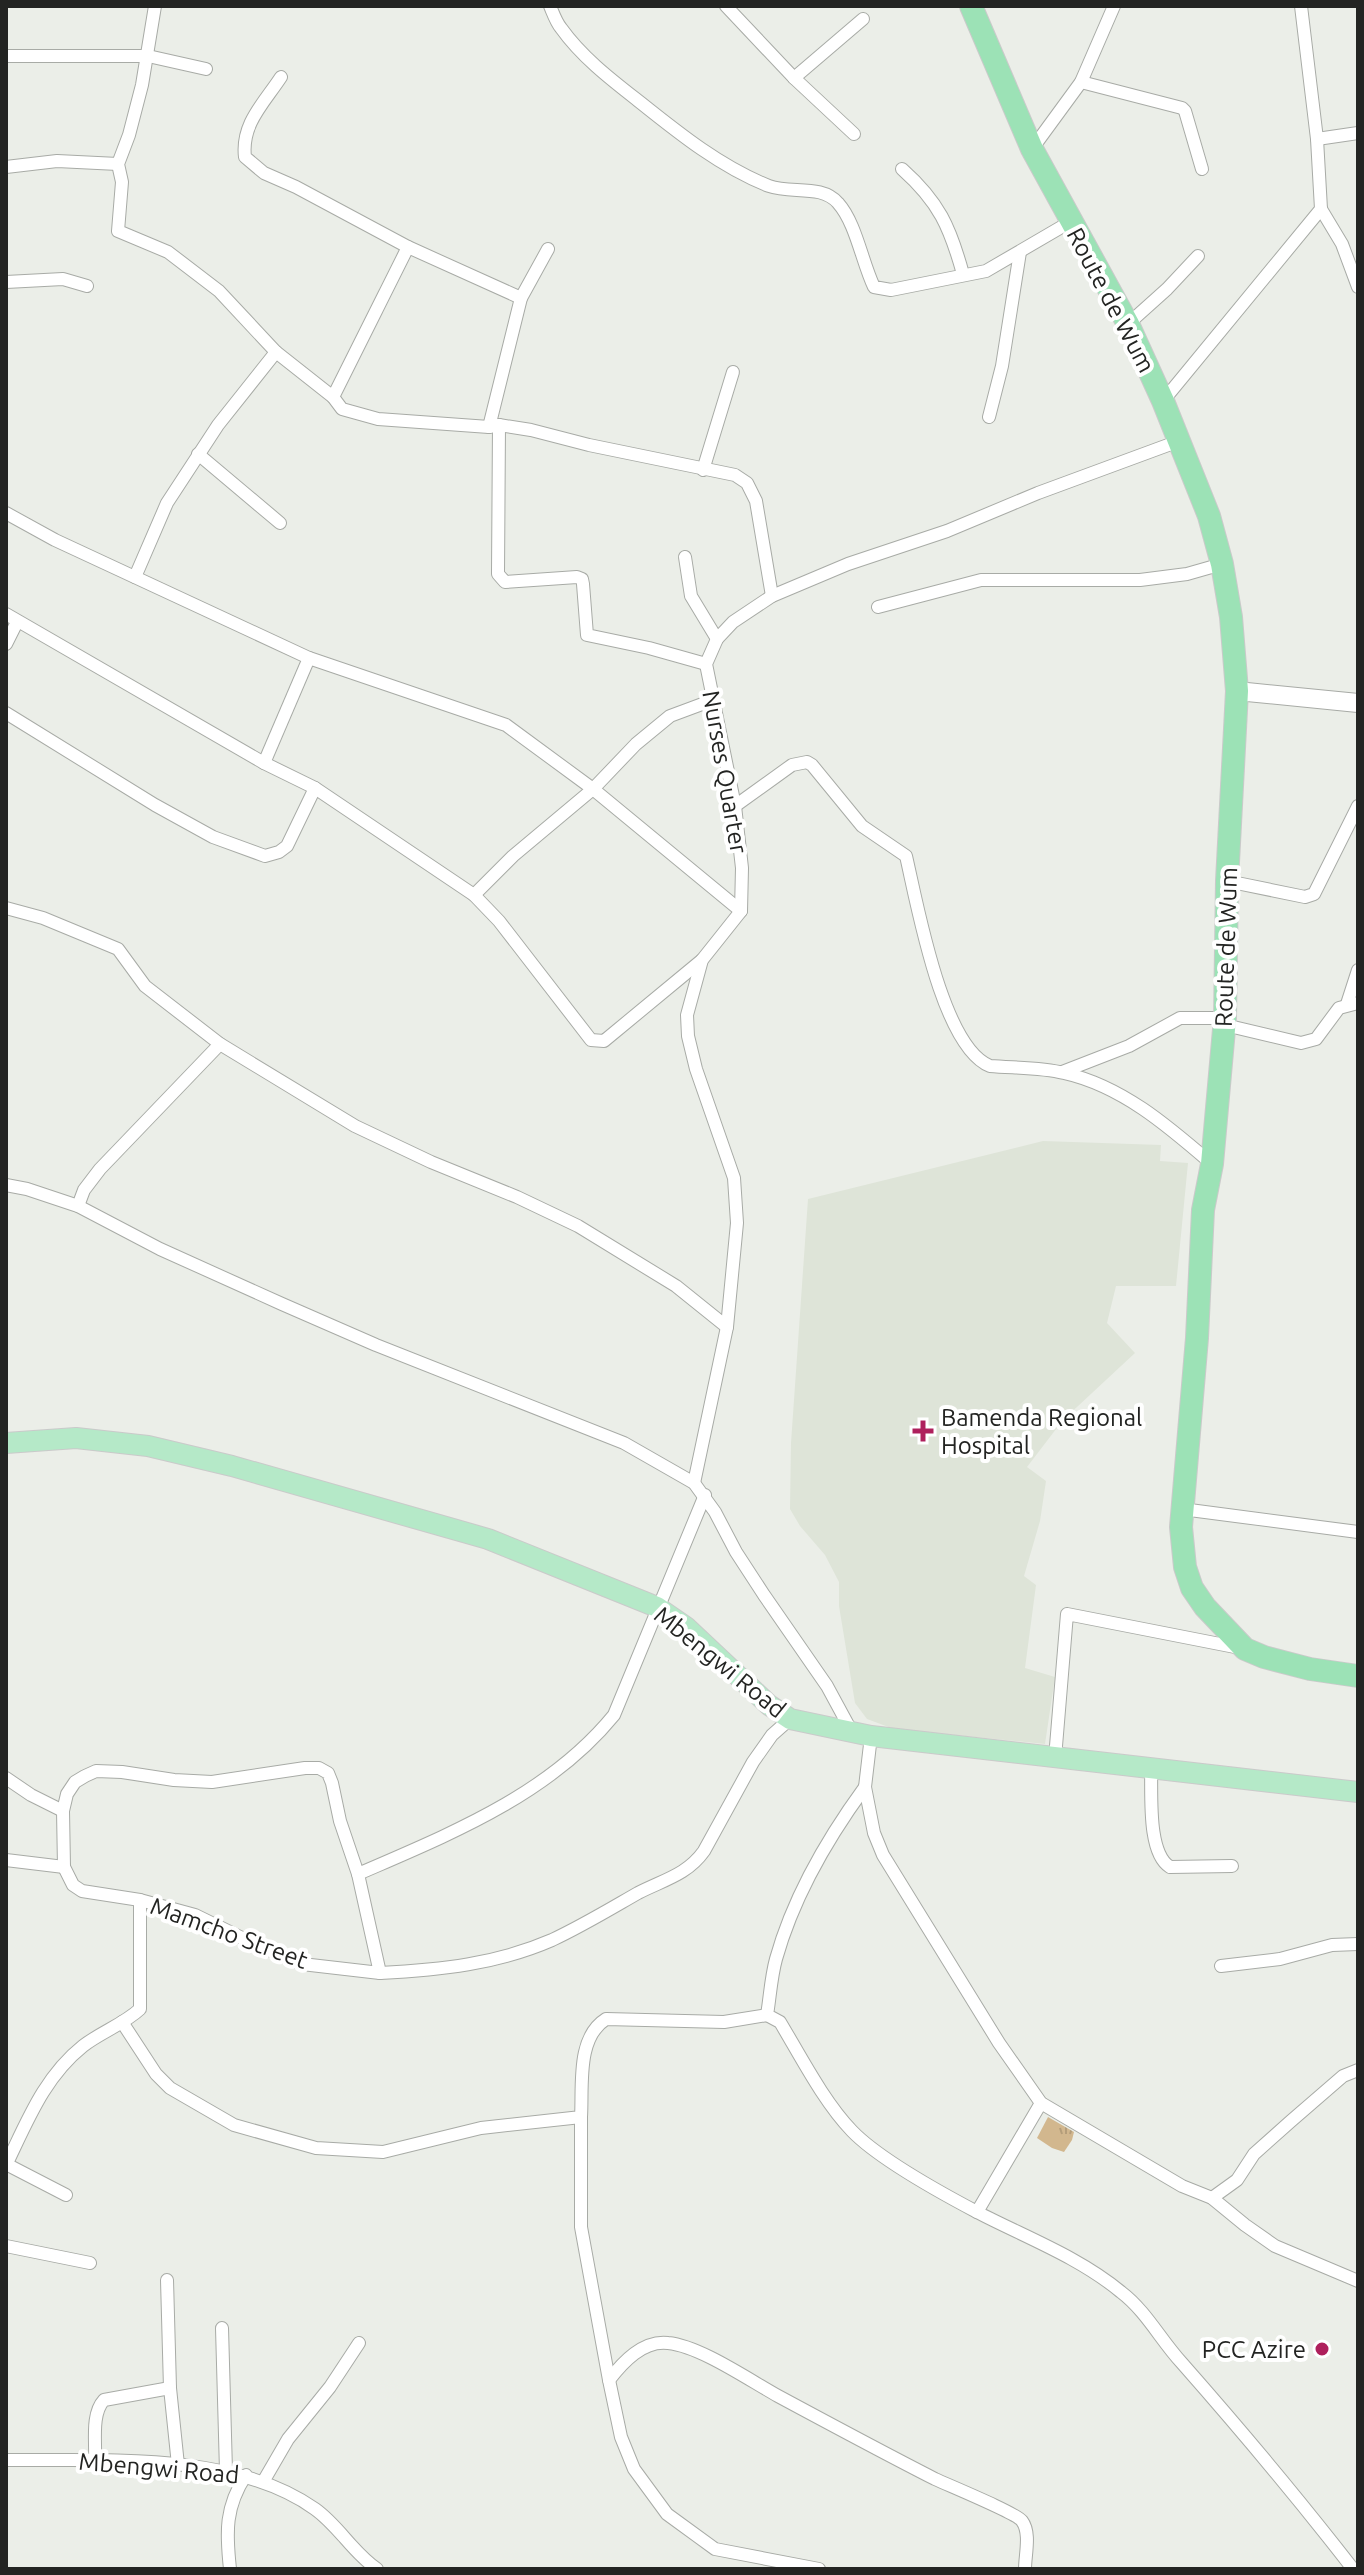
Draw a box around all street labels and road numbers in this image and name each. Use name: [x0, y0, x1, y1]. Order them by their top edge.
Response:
street label: Route de Wum: [1062, 223, 1160, 377]
street label: Nurses Quarter: [697, 688, 753, 856]
street label: Route de Wum: [1210, 867, 1242, 1027]
street label: Mbengwi Road: [649, 1601, 791, 1723]
street label: Mamcho Street: [147, 1892, 312, 1974]
street label: Mbengwi Road: [78, 2448, 240, 2488]

